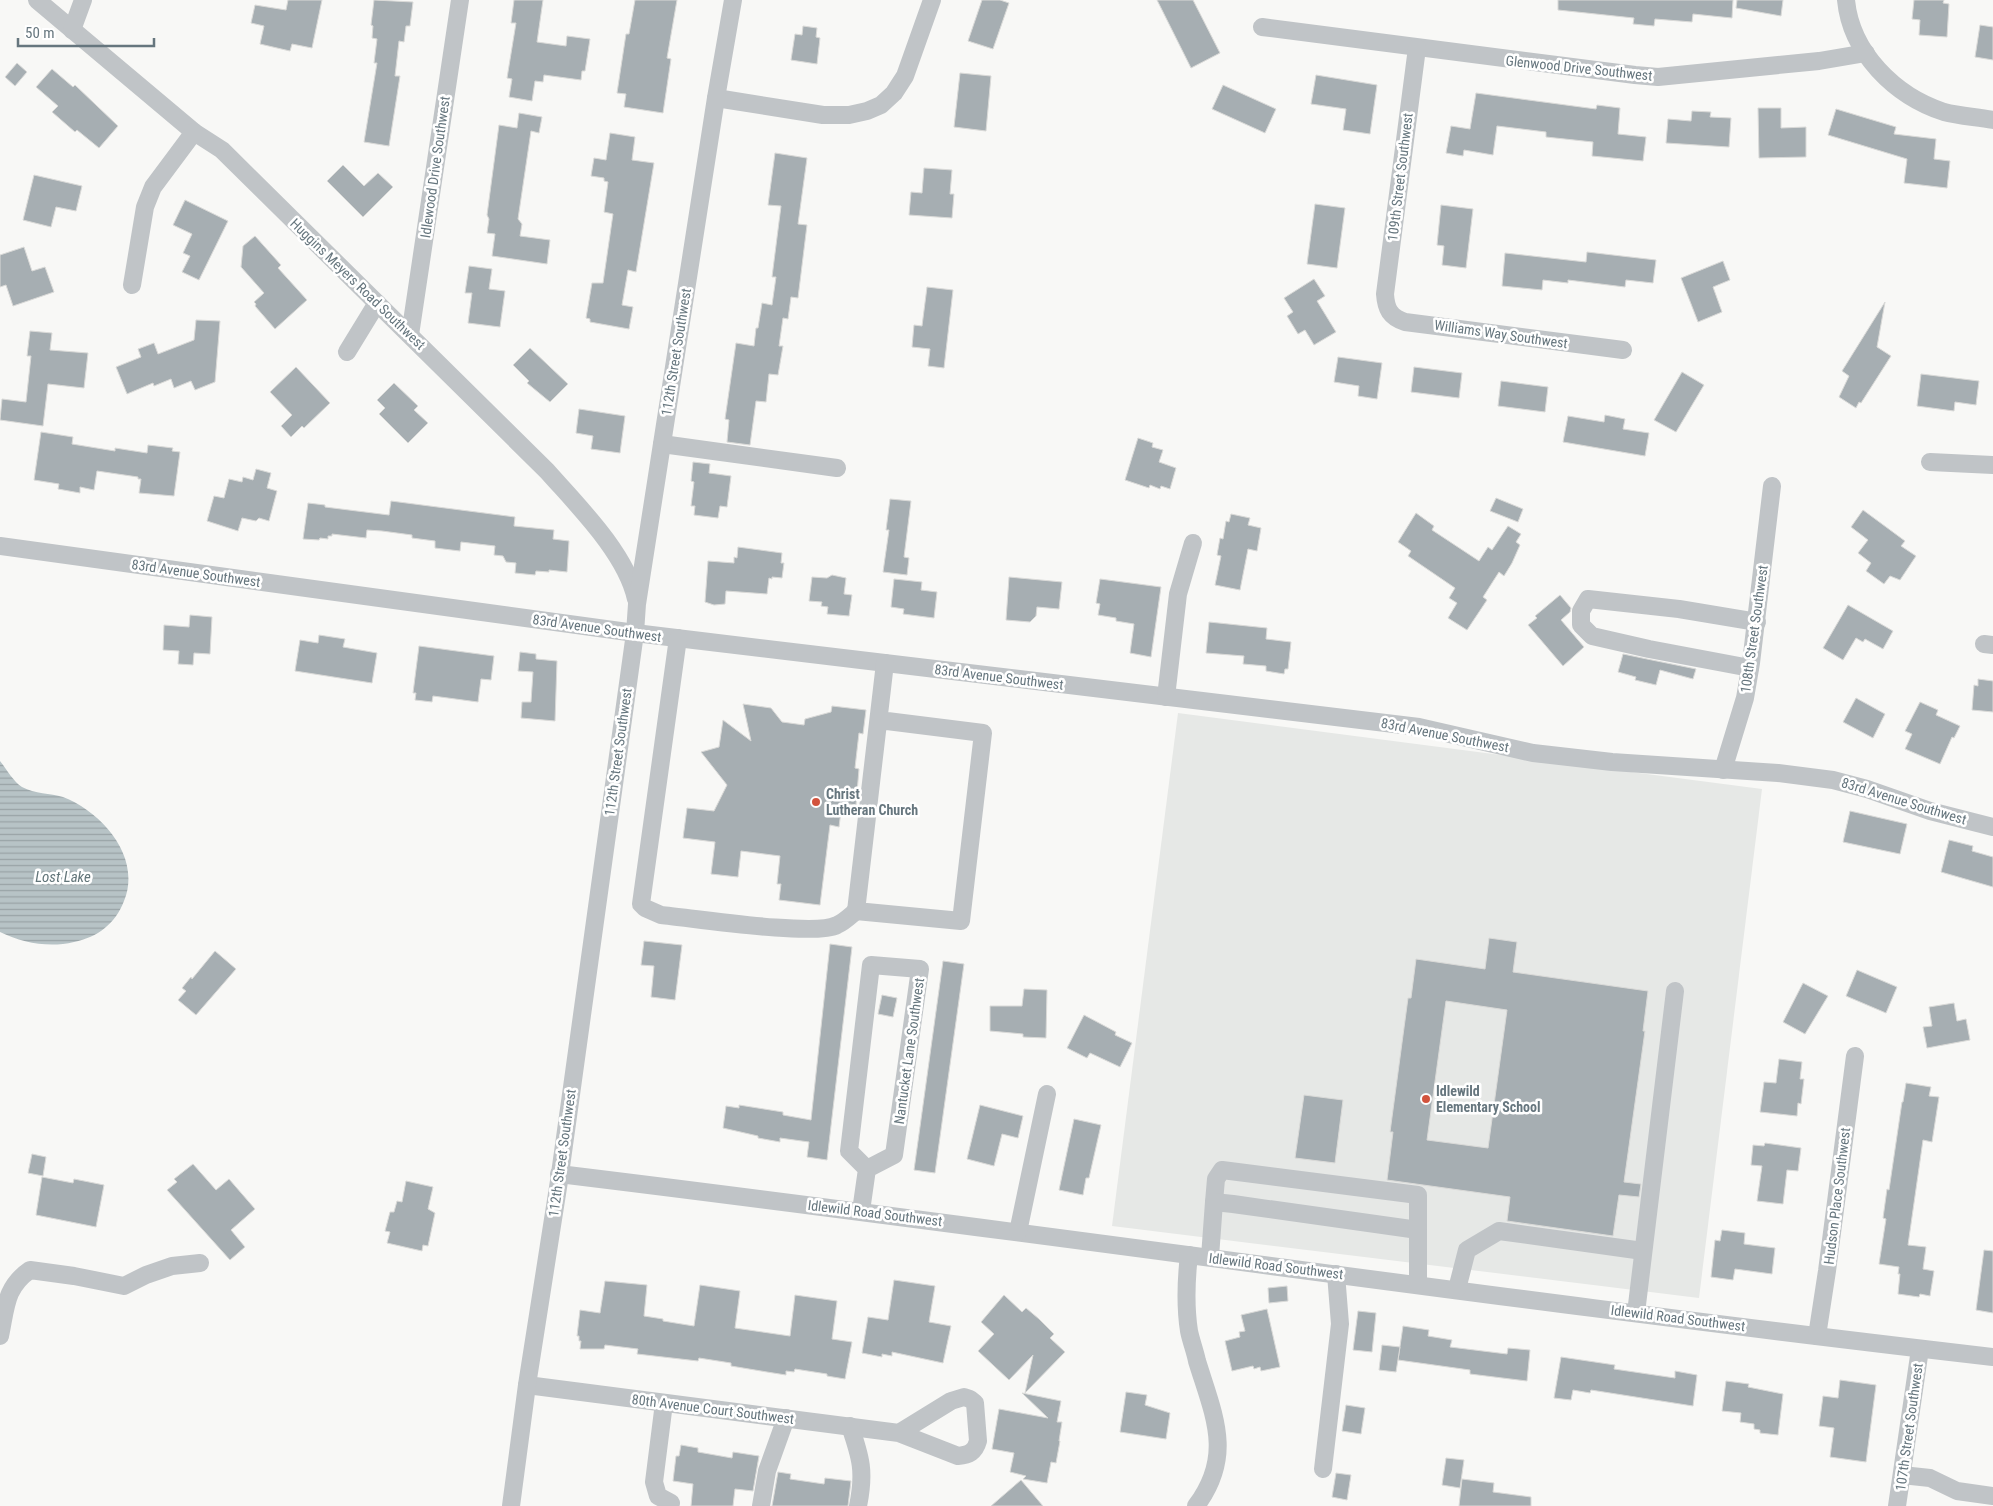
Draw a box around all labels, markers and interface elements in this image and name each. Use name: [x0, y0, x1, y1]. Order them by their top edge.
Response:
scale bar: [18, 15, 154, 47]
text: 50 m: [25, 24, 55, 42]
street label: Glenwood Drive Southwest: [1505, 52, 1653, 84]
street label: Idlewood Drive Southwest: [417, 95, 453, 239]
street label: 109th Street Southwest: [1384, 112, 1416, 242]
street label: Huggins Meyers Road Southwest: [287, 215, 429, 353]
street label: 112th Street Southwest: [658, 287, 694, 417]
street label: Williams Way Southwest: [1433, 317, 1569, 351]
street label: 83rd Avenue Southwest: [131, 556, 261, 590]
street label: 108th Street Southwest: [1737, 564, 1771, 694]
street label: 83rd Avenue Southwest: [532, 611, 662, 645]
street label: 83rd Avenue Southwest: [934, 661, 1064, 693]
street label: 112th Street Southwest: [601, 687, 635, 817]
street label: 83rd Avenue Southwest: [1380, 715, 1510, 755]
street label: 83rd Avenue Southwest: [1840, 774, 1968, 828]
place label: Christ Lutheran Church: [826, 786, 918, 818]
marker: Christ Lutheran Church: [810, 796, 822, 808]
water label: Lost Lake: [35, 868, 91, 886]
street label: Nantucket Lane Southwest: [891, 977, 927, 1125]
place label: Idlewild Elementary School: [1436, 1083, 1541, 1115]
street label: 112th Street Southwest: [545, 1088, 579, 1218]
marker: Idlewild Elementary School: [1420, 1093, 1432, 1105]
street label: Hudson Place Southwest: [1821, 1127, 1853, 1265]
street label: Idlewild Road Southwest: [807, 1197, 943, 1229]
street label: Idlewild Road Southwest: [1208, 1250, 1344, 1282]
street label: Idlewild Road Southwest: [1610, 1302, 1746, 1334]
street label: 107th Street Southwest: [1892, 1362, 1926, 1492]
street label: 80th Avenue Court Southwest: [631, 1391, 795, 1427]

